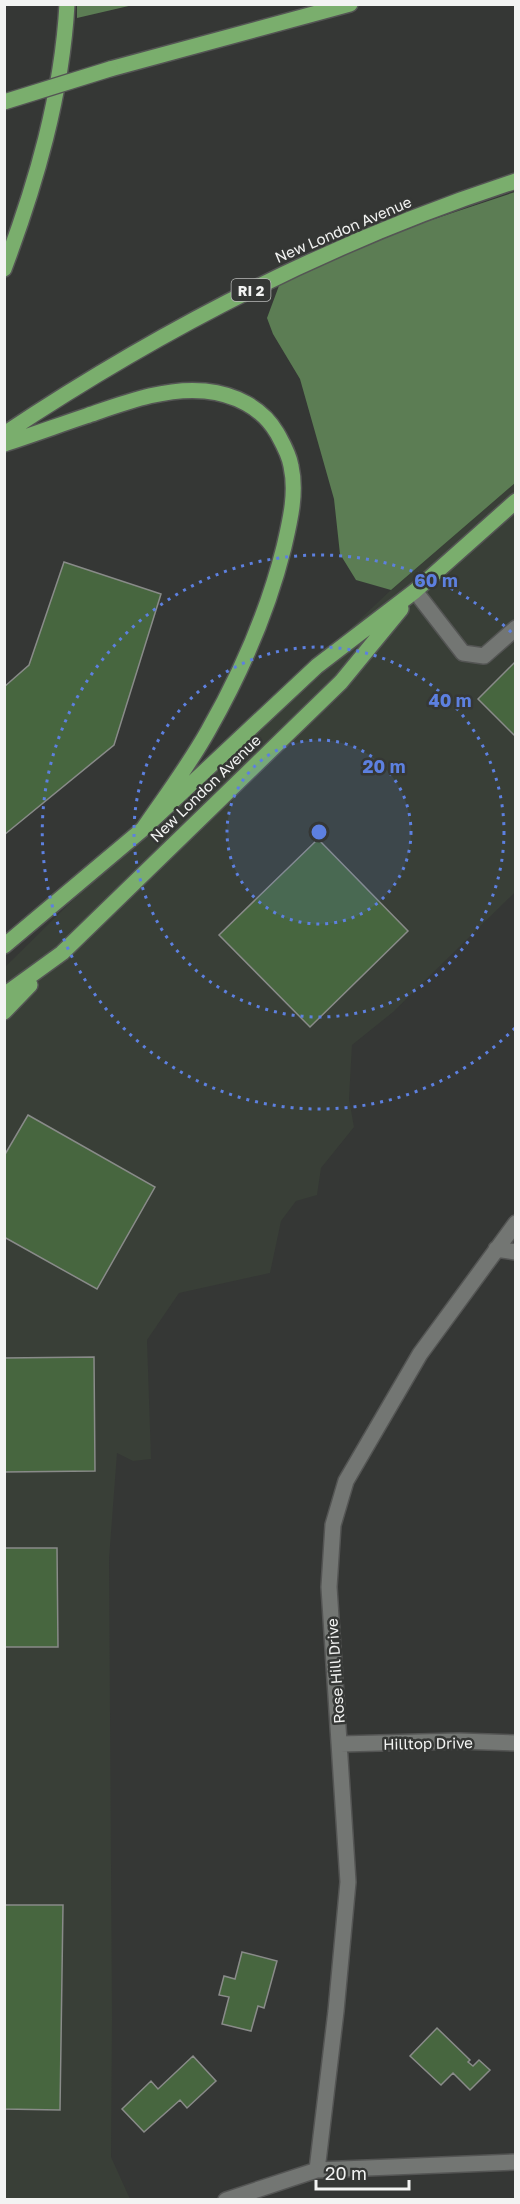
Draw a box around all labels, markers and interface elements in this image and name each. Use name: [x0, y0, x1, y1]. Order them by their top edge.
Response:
street label: New London Avenue: [272, 192, 414, 266]
road number: RI 2: [232, 279, 270, 301]
text: 60 m: [414, 569, 458, 591]
text: 40 m: [428, 689, 472, 711]
street label: New London Avenue: [146, 730, 264, 845]
text: 20 m: [363, 755, 405, 777]
centre of rings: [309, 822, 329, 842]
street label: Rose Hill Drive: [322, 1618, 348, 1724]
street label: Hilltop Drive: [383, 1733, 473, 1753]
scale bar: [316, 2153, 409, 2191]
text: 20 m: [325, 2162, 367, 2184]

